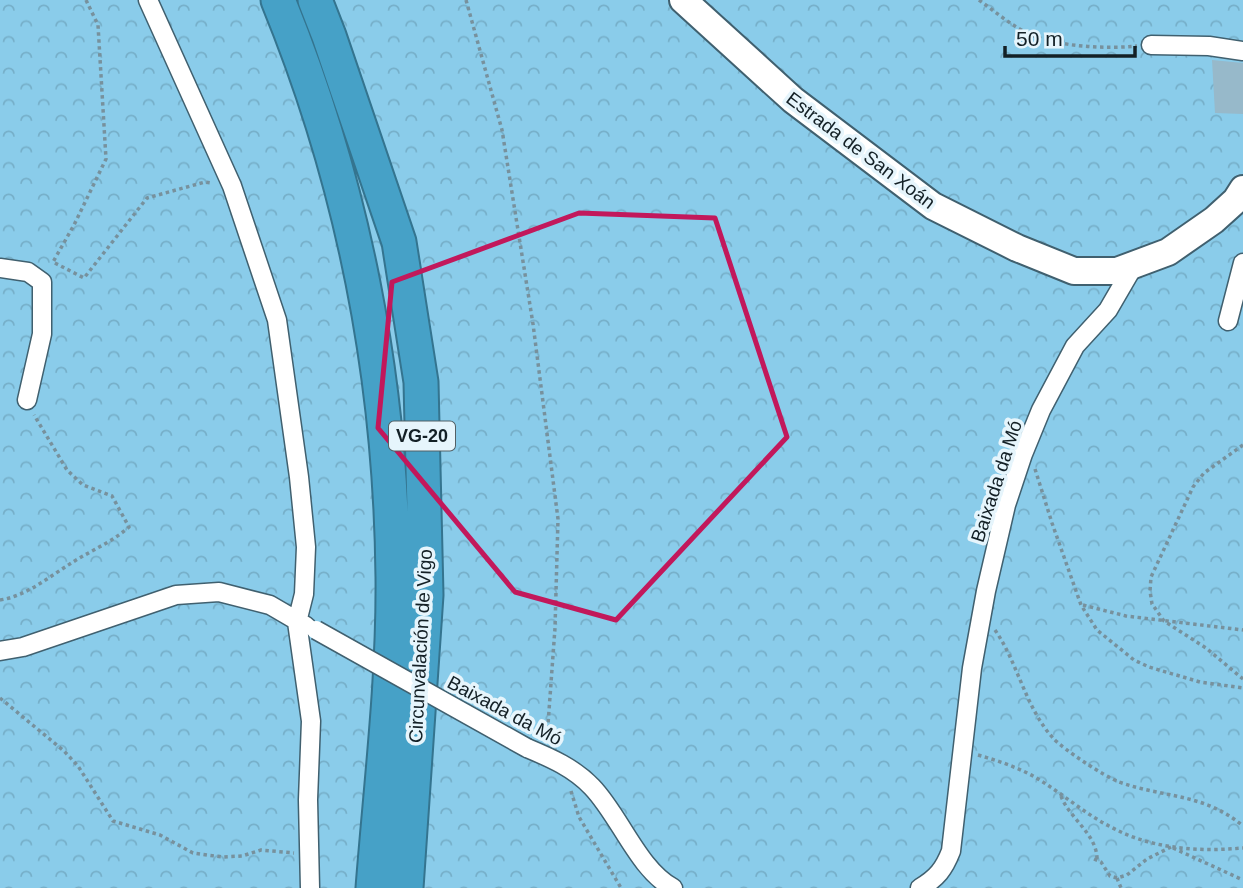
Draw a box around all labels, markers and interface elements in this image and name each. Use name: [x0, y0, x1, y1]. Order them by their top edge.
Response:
scale bar: [1005, 14, 1134, 58]
text: 50 m: [1016, 27, 1063, 50]
street label: Estrada de San Xoán: [782, 88, 939, 213]
street label: Baixada da Mó: [967, 418, 1026, 545]
road number: VG-20: [389, 422, 455, 450]
street label: Circunvalación de Vigo: [405, 549, 436, 743]
street label: Baixada da Mó: [444, 671, 566, 749]

